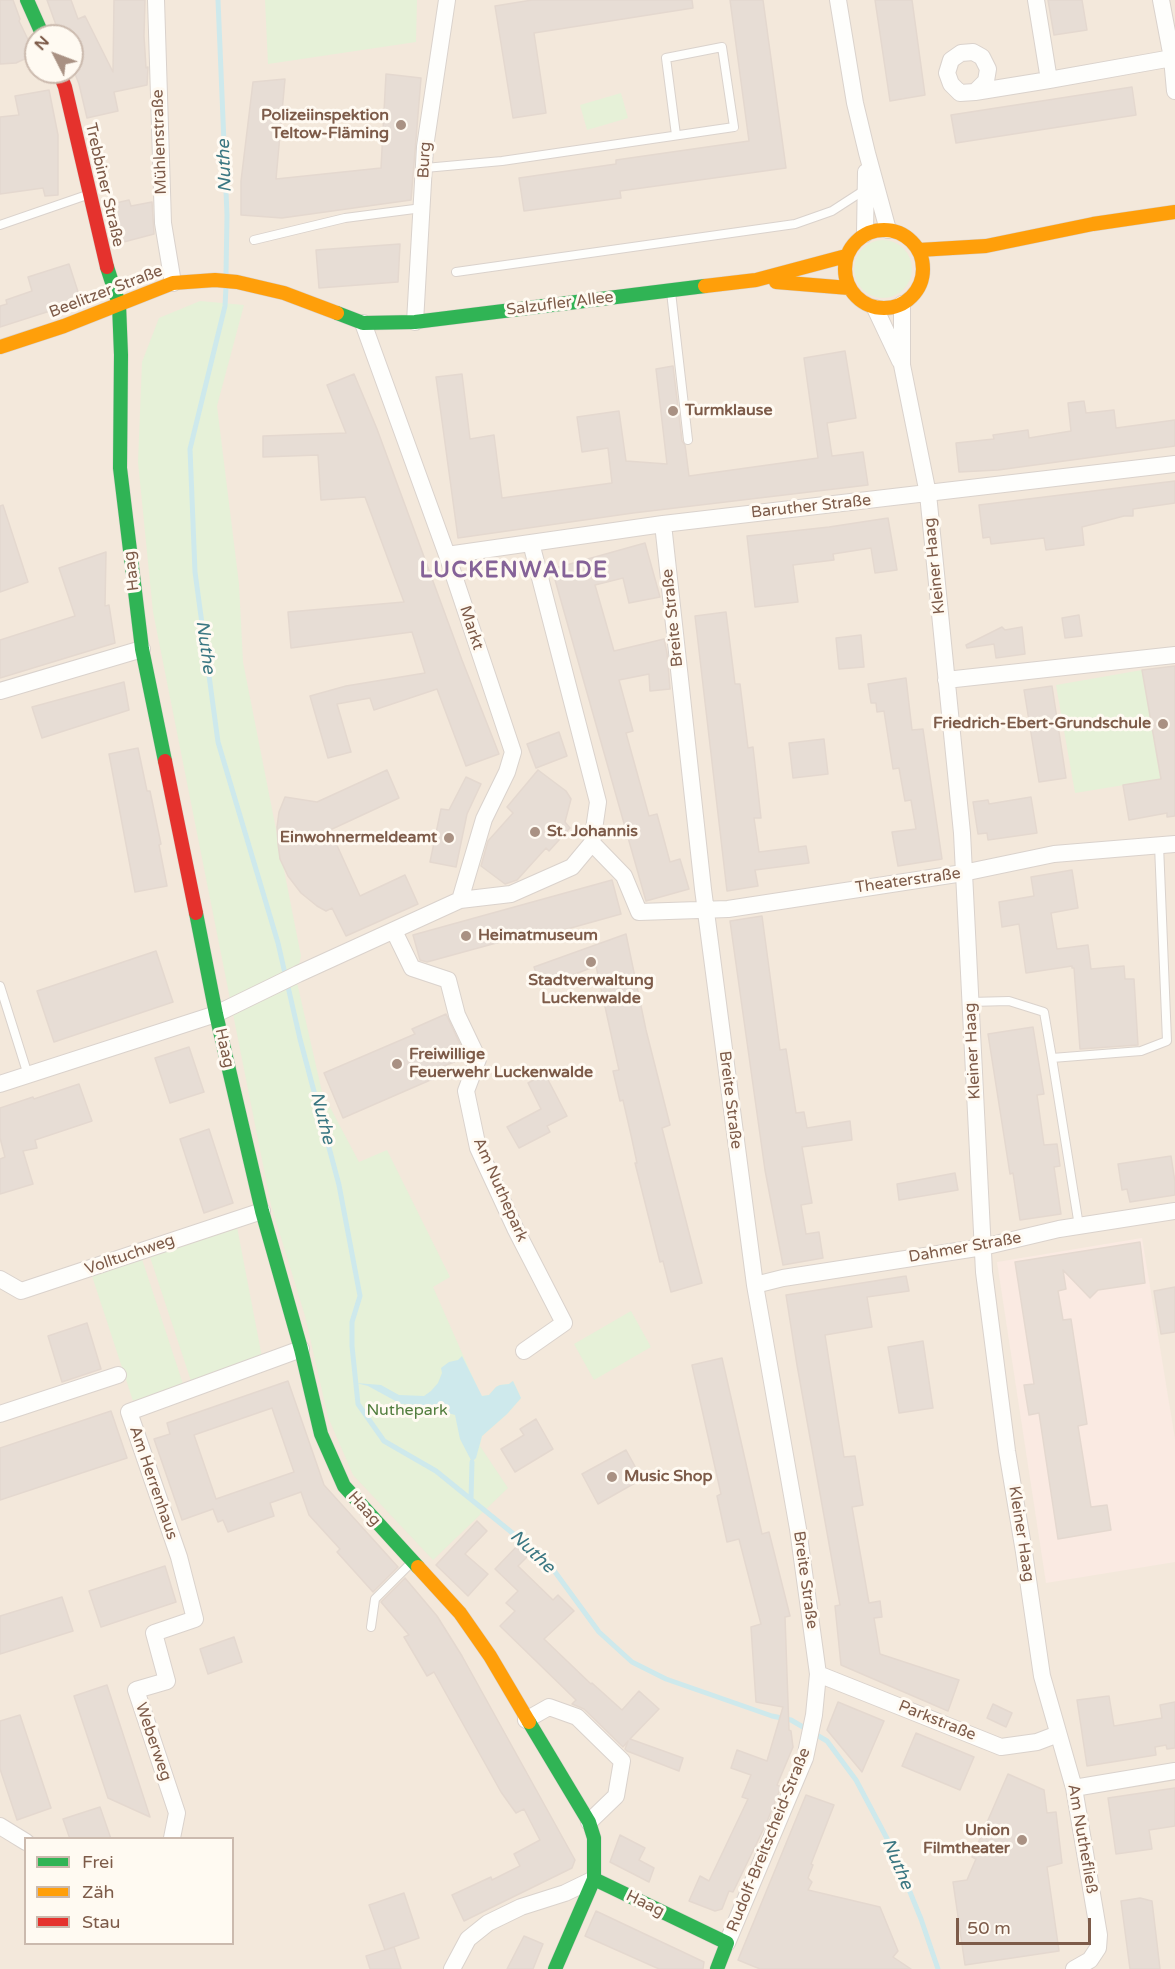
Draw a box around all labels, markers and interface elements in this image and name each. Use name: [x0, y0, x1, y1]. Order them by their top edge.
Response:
north arrow: [24, 24, 84, 84]
text: N: [30, 32, 54, 55]
street label: Mühlenstraße: [149, 89, 171, 195]
place label: Polizeiinspektion Teltow-Fläming: [261, 106, 389, 144]
marker: Polizeiinspektion Teltow-Fläming: [394, 118, 408, 132]
street label: Trebbiner Straße: [80, 121, 128, 249]
water label: Nuthe: [213, 139, 237, 193]
street label: Burg: [414, 141, 436, 179]
street label: Beelitzer Straße: [47, 262, 165, 322]
street label: Salzufler Allee: [505, 288, 615, 320]
place label: Turmklause: [685, 401, 772, 421]
marker: Turmklause: [666, 404, 680, 418]
street label: Baruther Straße: [750, 491, 872, 523]
street label: Kleiner Haag: [920, 517, 950, 615]
street label: Haag: [120, 550, 144, 592]
district label: LUCKENWALDE: [419, 558, 609, 584]
street label: Breite Straße: [658, 568, 688, 668]
street label: Markt: [455, 603, 487, 653]
water label: Nuthe: [191, 619, 219, 675]
place label: Friedrich-Ebert-Grundschule: [933, 714, 1151, 734]
marker: Friedrich-Ebert-Grundschule: [1156, 717, 1170, 731]
place label: St. Johannis: [547, 822, 638, 842]
marker: St. Johannis: [528, 825, 542, 839]
place label: Einwohnermeldeamt: [280, 828, 437, 848]
marker: Einwohnermeldeamt: [442, 831, 456, 845]
street label: Theaterstraße: [854, 864, 962, 898]
place label: Heimatmuseum: [478, 926, 598, 946]
marker: Heimatmuseum: [459, 929, 473, 943]
marker: Stadtverwaltung Luckenwalde: [584, 955, 598, 969]
place label: Stadtverwaltung Luckenwalde: [528, 971, 654, 1009]
street label: Kleiner Haag: [961, 1002, 985, 1100]
street label: Haag: [210, 1026, 238, 1070]
place label: Freiwillige Feuerwehr Luckenwalde: [409, 1045, 593, 1083]
street label: Breite Straße: [714, 1050, 746, 1150]
marker: Freiwillige Feuerwehr Luckenwalde: [390, 1057, 404, 1071]
water label: Nuthe: [305, 1090, 339, 1146]
street label: Am Nuthepark: [468, 1135, 532, 1245]
street label: Dahmer Straße: [907, 1229, 1023, 1267]
street label: Volltuchweg: [83, 1231, 177, 1279]
park label: Nuthepark: [366, 1401, 448, 1421]
street label: Am Herrenhaus: [125, 1424, 181, 1542]
place label: Music Shop: [624, 1467, 713, 1487]
marker: Music Shop: [605, 1470, 619, 1484]
street label: Kleiner Haag: [1004, 1485, 1038, 1583]
street label: Haag: [343, 1488, 385, 1530]
water label: Nuthe: [505, 1526, 559, 1578]
street label: Breite Straße: [789, 1530, 821, 1630]
street label: Parkstraße: [896, 1697, 978, 1745]
street label: Weberweg: [131, 1700, 175, 1784]
street label: Rudolf-Breitscheid-Straße: [723, 1745, 815, 1935]
street label: Am Nuthefließ: [1063, 1783, 1101, 1895]
place label: Union Filmtheater: [923, 1821, 1010, 1859]
marker: Union Filmtheater: [1015, 1833, 1029, 1847]
water label: Nuthe: [877, 1835, 917, 1893]
legend: [24, 1837, 234, 1945]
text: Frei: [82, 1851, 114, 1873]
text: Zäh: [82, 1881, 115, 1903]
street label: Haag: [623, 1887, 667, 1921]
scale bar: [959, 1906, 1094, 1944]
text: Stau: [82, 1911, 121, 1933]
text: 50 m: [967, 1917, 1011, 1939]

